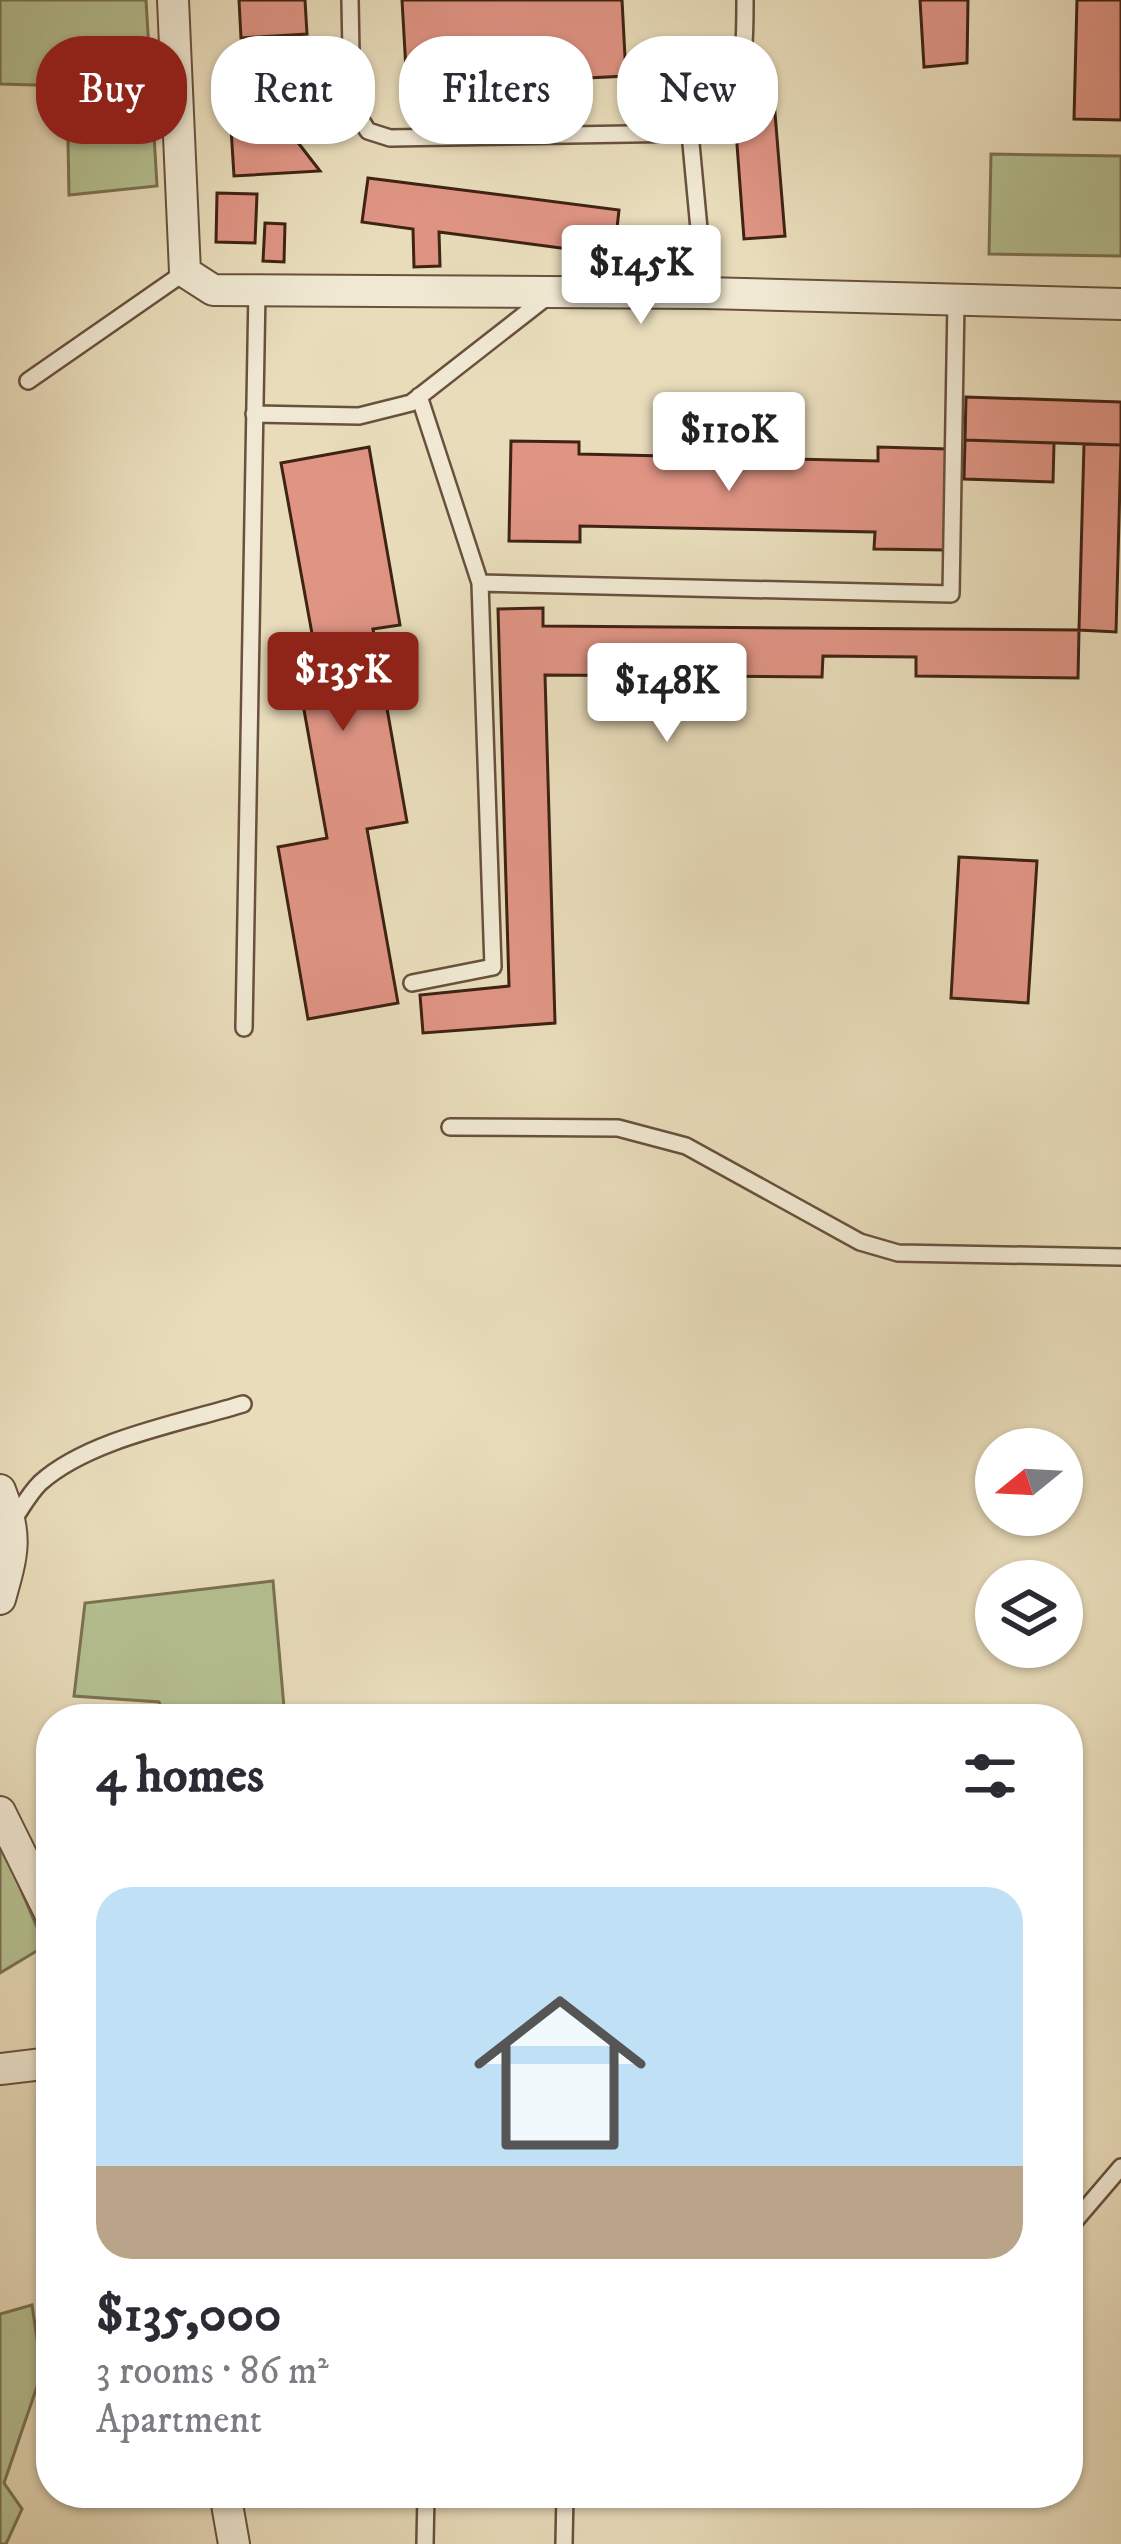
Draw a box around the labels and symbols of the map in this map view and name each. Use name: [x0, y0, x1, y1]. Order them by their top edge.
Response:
pin: $145K: [557, 225, 725, 327]
pin: $110K: [645, 392, 813, 494]
pin: $135K: [259, 632, 427, 734]
pin: $148K: [583, 643, 751, 745]
north arrow: [975, 1428, 1083, 1536]

